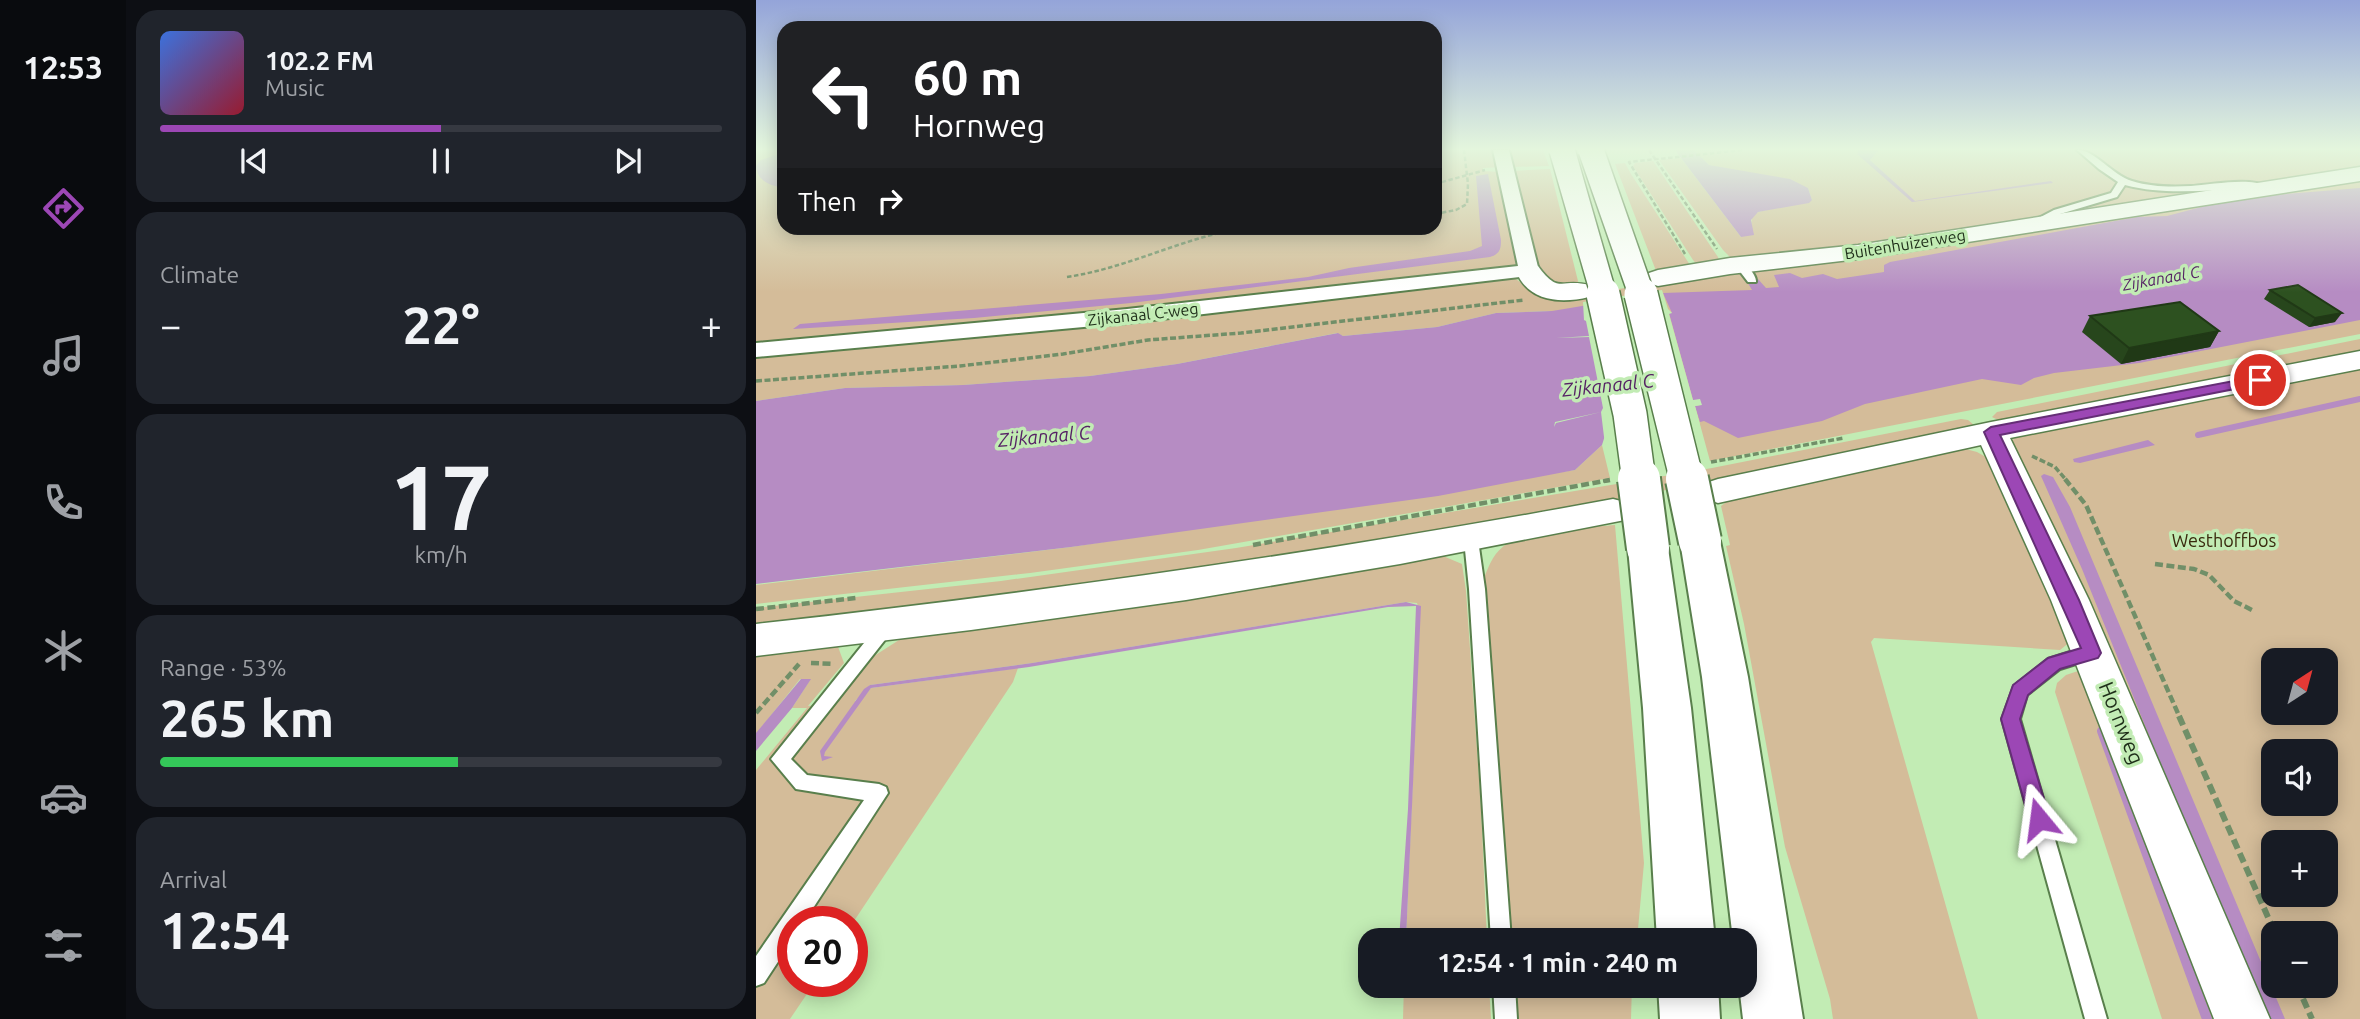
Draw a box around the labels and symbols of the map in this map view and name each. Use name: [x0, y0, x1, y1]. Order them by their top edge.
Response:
street label: Buitenhuizerweg: [1843, 226, 1967, 262]
water label: Zijkanaal C: [2120, 262, 2202, 294]
street label: Zijkanaal C-weg: [1087, 299, 1199, 329]
pin: [2230, 350, 2290, 410]
water label: Zijkanaal C: [1560, 369, 1656, 401]
water label: Zijkanaal C: [996, 421, 1092, 451]
park label: Westhoffbos: [2172, 530, 2276, 550]
north arrow: [2261, 648, 2338, 724]
street label: Hornweg: [2095, 678, 2149, 767]
position arrow: [2002, 782, 2076, 856]
speed limit sign: 20: [777, 906, 868, 997]

